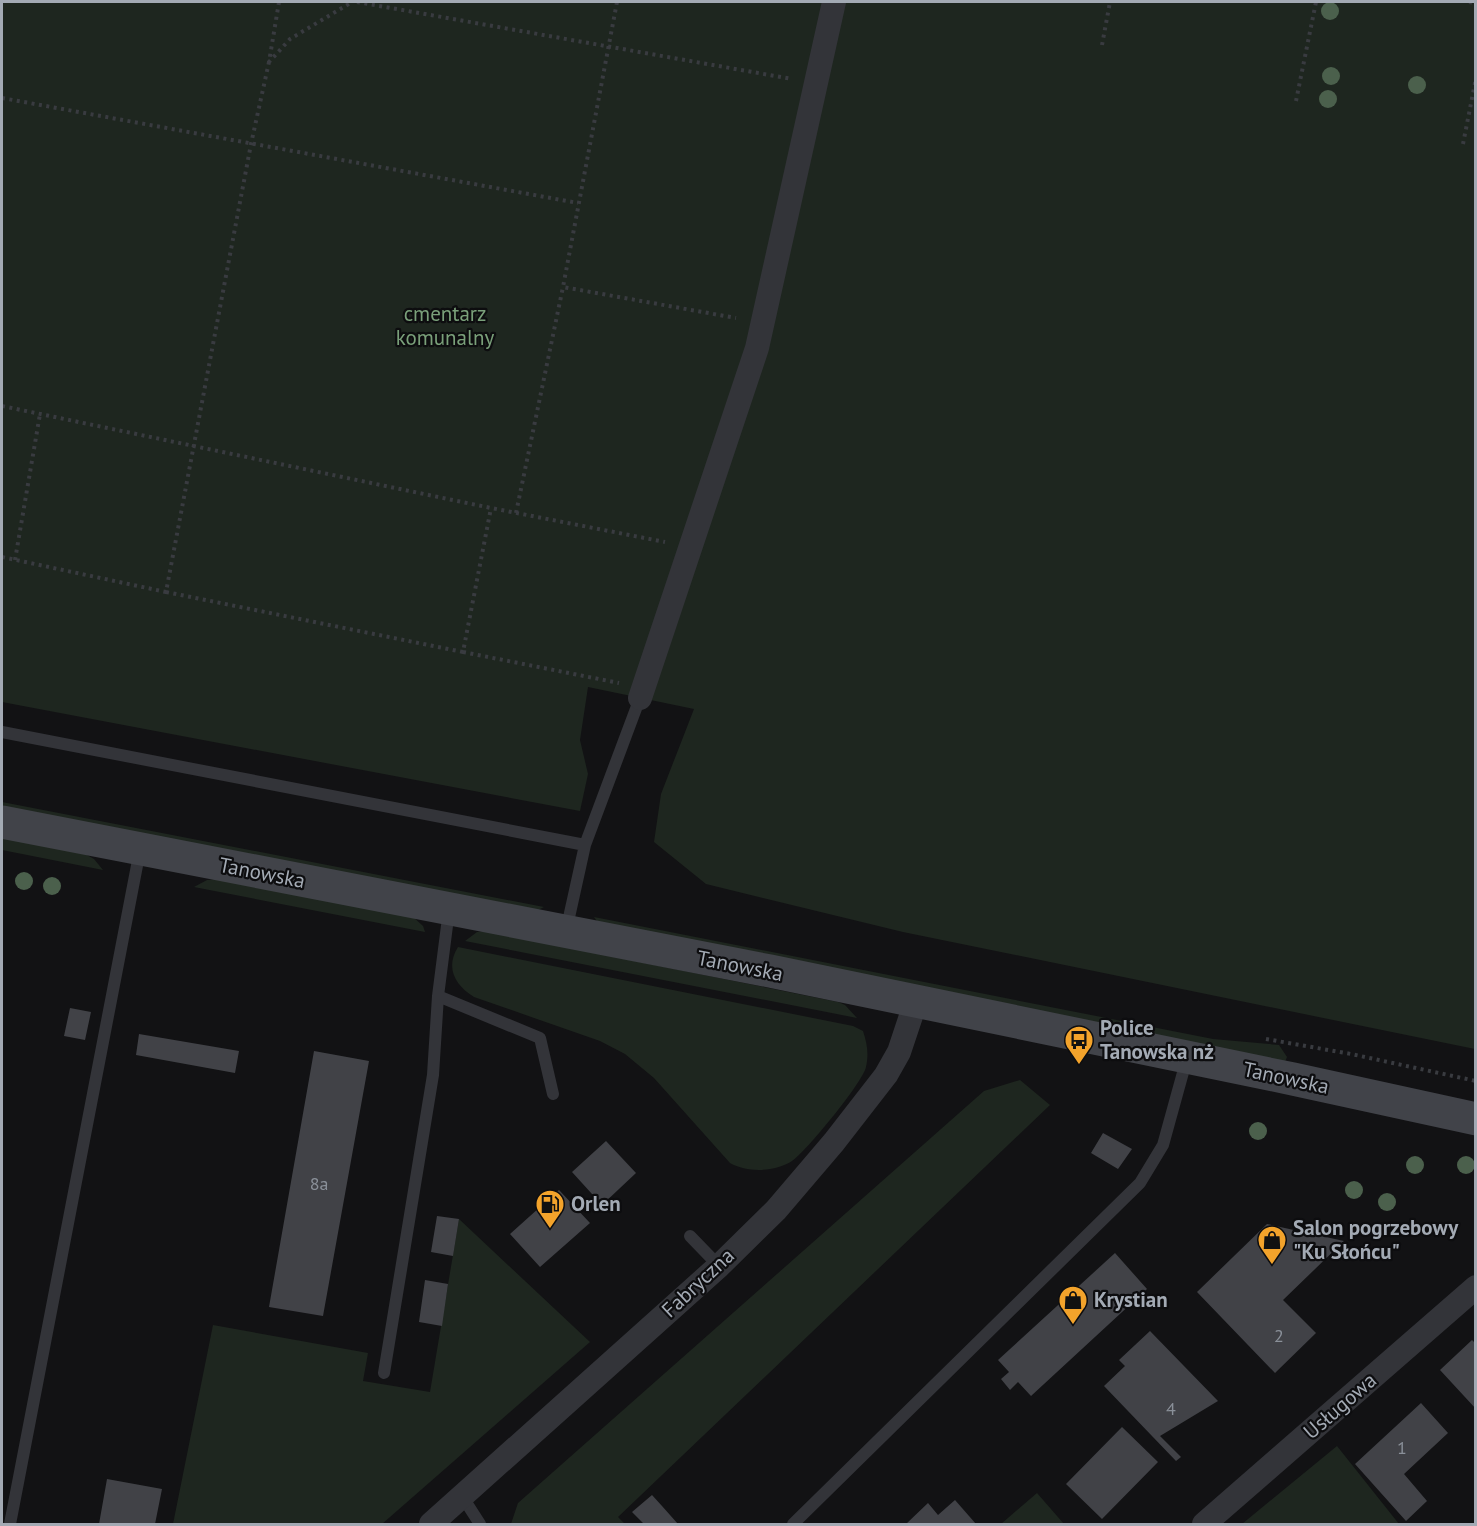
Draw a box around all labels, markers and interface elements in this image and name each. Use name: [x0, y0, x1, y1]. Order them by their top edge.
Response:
park label: cmentarz komunalny: [396, 300, 495, 351]
street label: Tanowska: [217, 851, 307, 894]
street label: Tanowska: [695, 944, 785, 987]
place label: Police Tanowska nż: [1100, 1014, 1214, 1065]
bus stop icon: Police Tanowska nż: [1063, 1024, 1095, 1066]
street label: Tanowska: [1241, 1055, 1332, 1100]
house number: 8a: [310, 1172, 328, 1195]
fuel station icon: Orlen: [534, 1188, 566, 1230]
place label: Orlen: [571, 1190, 621, 1217]
place label: Salon pogrzebowy "Ku Słońcu": [1293, 1214, 1459, 1265]
shop icon: Salon pogrzebowy "Ku Słońcu": [1256, 1224, 1288, 1266]
street label: Fabryczna: [656, 1242, 740, 1323]
shop icon: Krystian: [1057, 1284, 1089, 1326]
place label: Krystian: [1094, 1286, 1168, 1313]
house number: 2: [1274, 1324, 1284, 1347]
street label: Usługowa: [1298, 1367, 1382, 1445]
house number: 4: [1166, 1397, 1176, 1420]
house number: 1: [1397, 1436, 1407, 1459]

